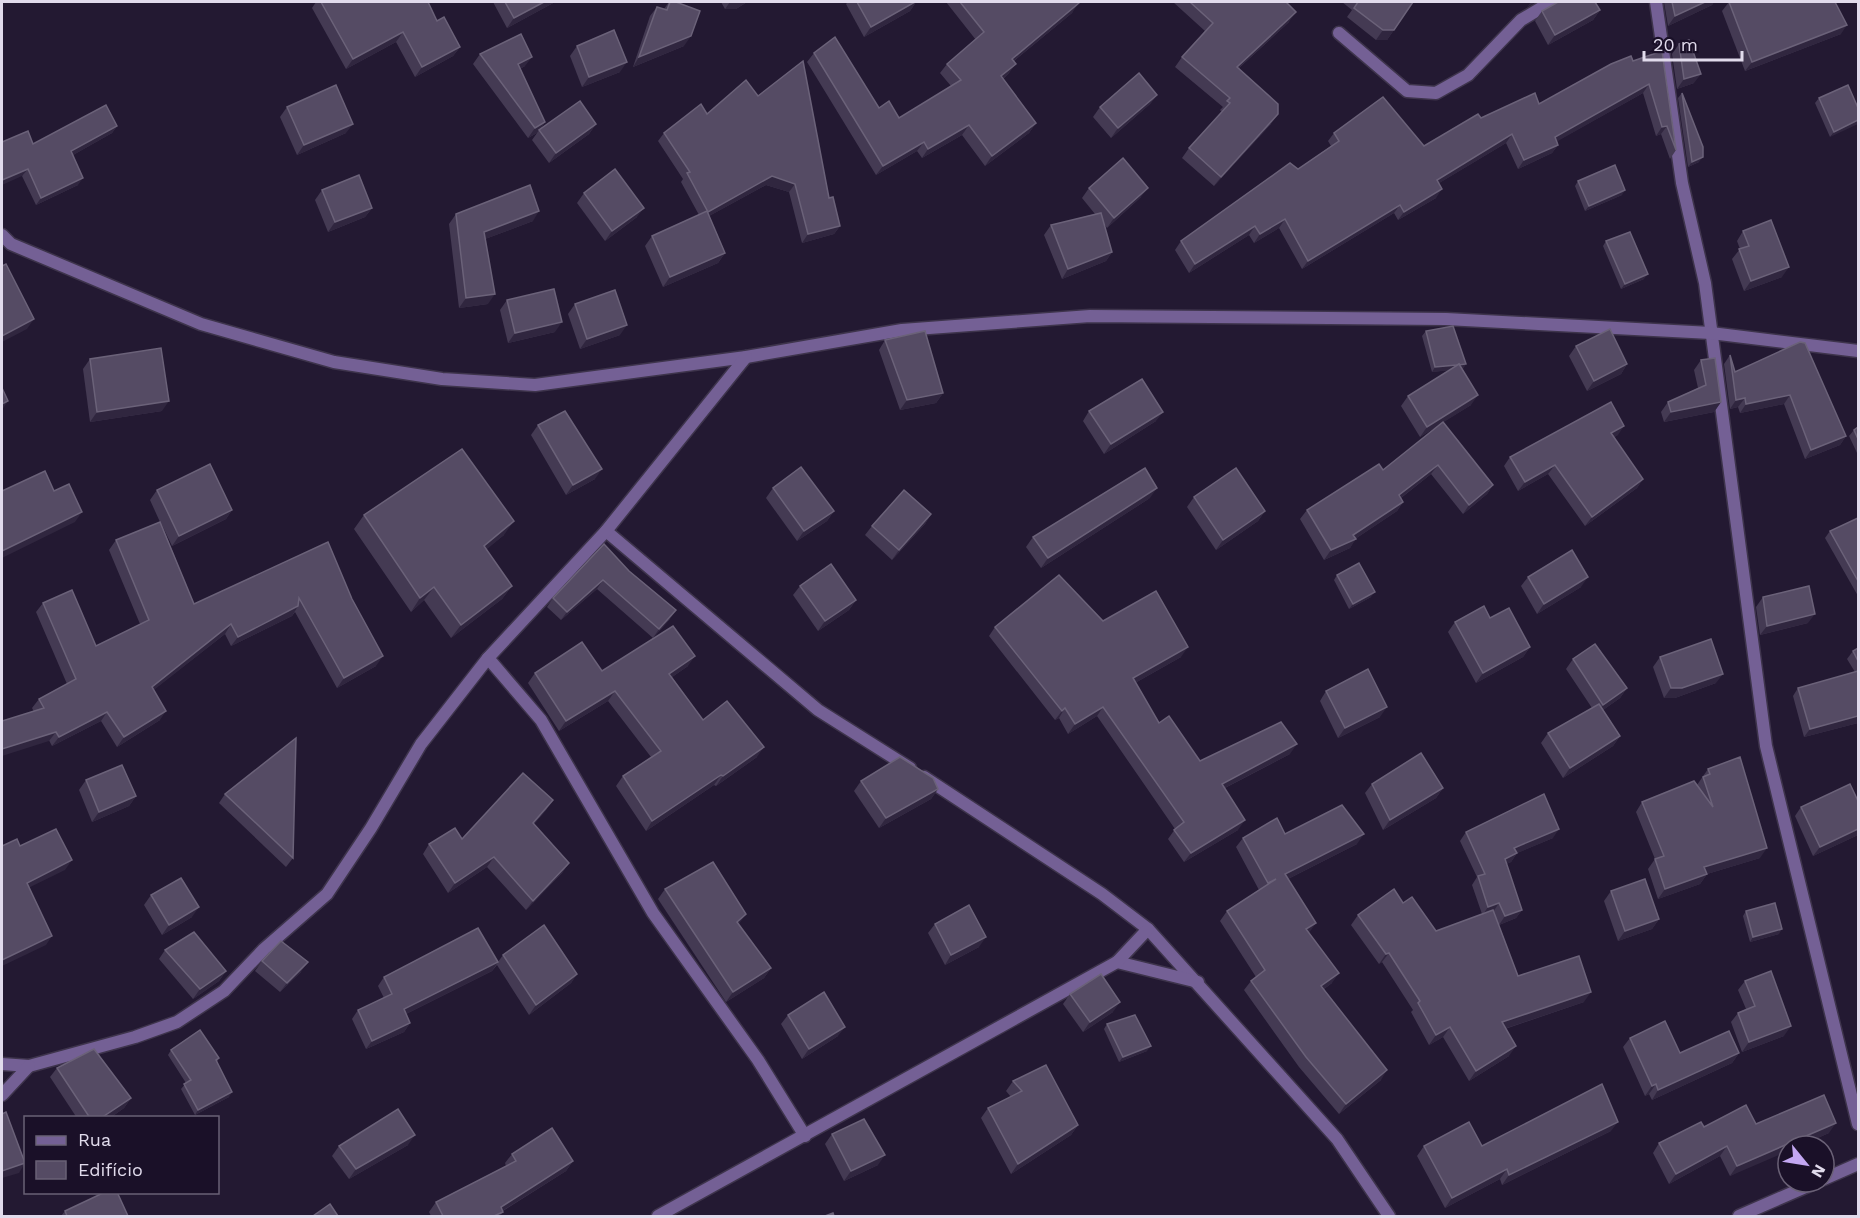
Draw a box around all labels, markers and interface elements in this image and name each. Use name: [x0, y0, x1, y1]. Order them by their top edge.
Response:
scale bar: [1644, 24, 1742, 62]
text: 20 m: [1653, 34, 1698, 55]
legend: [24, 1116, 219, 1194]
text: Rua: [78, 1129, 111, 1150]
north arrow: [1776, 1134, 1836, 1194]
text: Edifício: [78, 1159, 143, 1180]
text: N: [1807, 1161, 1830, 1181]

